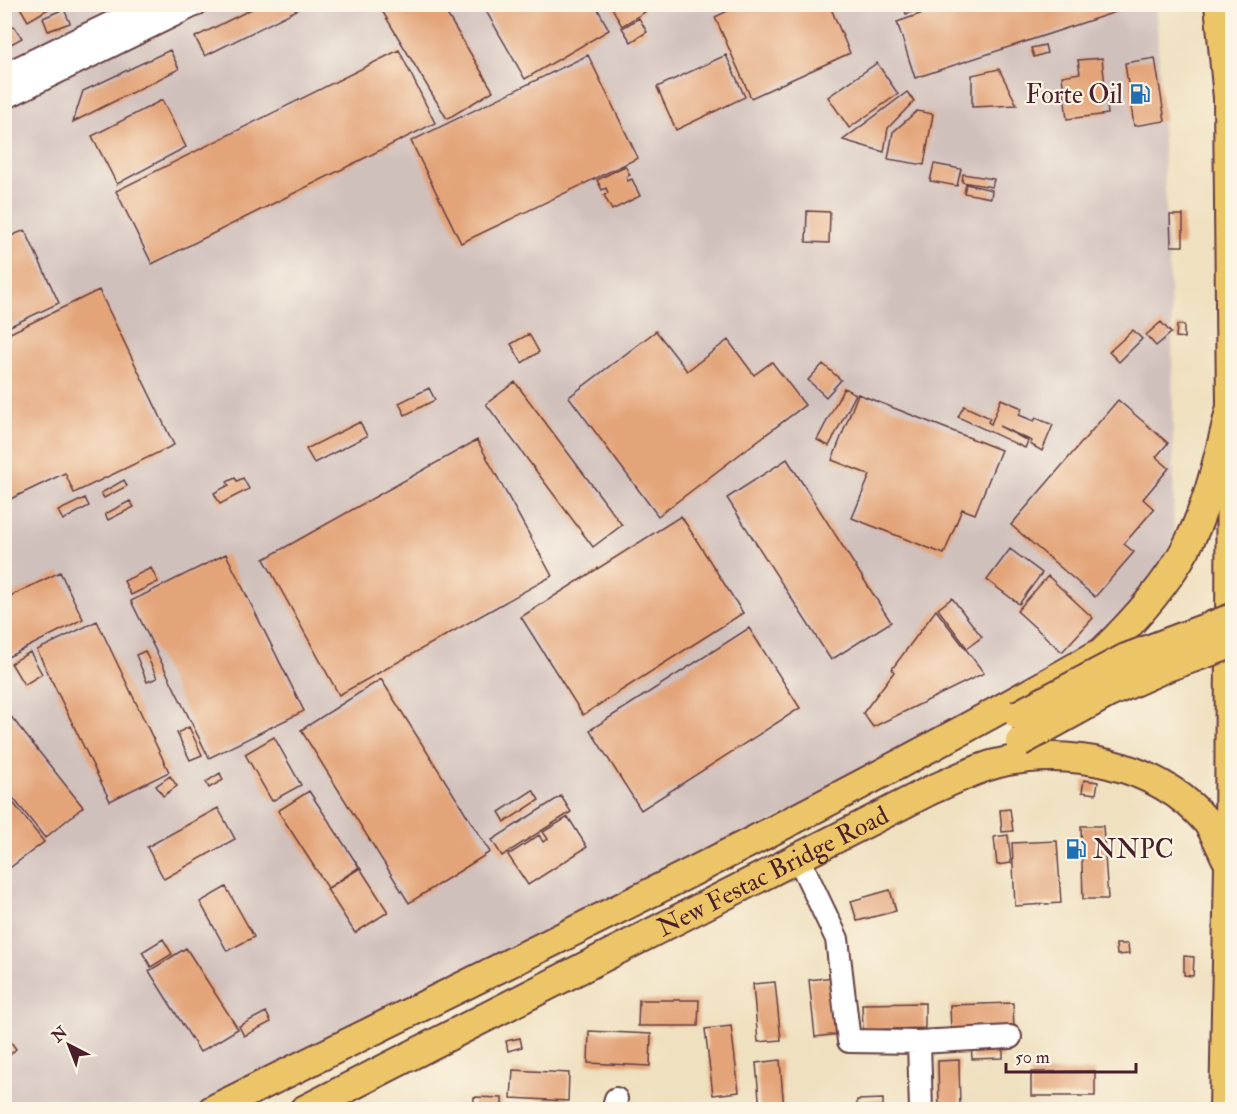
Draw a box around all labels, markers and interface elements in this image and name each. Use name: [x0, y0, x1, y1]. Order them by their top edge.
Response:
place label: Forte Oil: [1026, 79, 1123, 111]
fuel station icon: Forte Oil: [1128, 82, 1152, 106]
street label: New Festac Bridge Road: [652, 799, 894, 944]
place label: NNPC: [1093, 834, 1174, 866]
fuel station icon: NNPC: [1064, 837, 1088, 861]
north arrow: [39, 1015, 99, 1075]
text: N: [47, 1022, 72, 1047]
scale bar: [1006, 1036, 1136, 1074]
text: 50 m: [1015, 1046, 1050, 1069]

